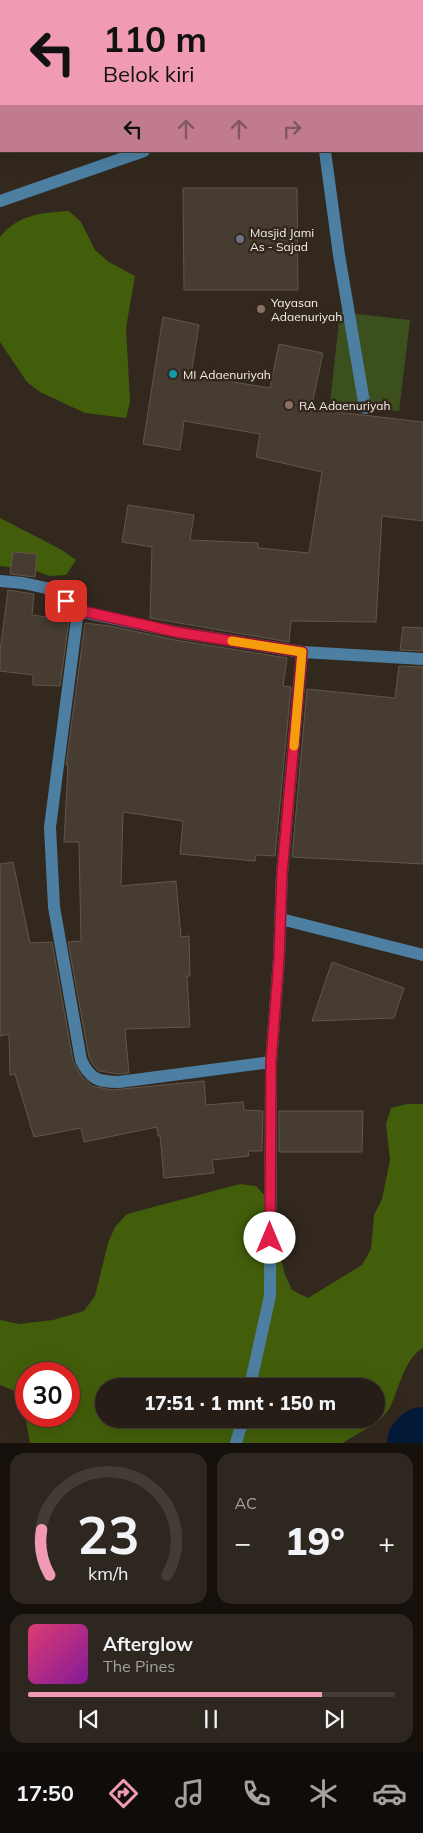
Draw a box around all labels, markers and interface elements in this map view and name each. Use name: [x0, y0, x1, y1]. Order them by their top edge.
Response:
text: 110 m: [103, 17, 207, 61]
icon: left: [20, 20, 85, 85]
text: Belok kiri: [103, 60, 195, 88]
icon: left: [119, 115, 147, 143]
icon: ahead: [172, 115, 200, 143]
icon: ahead: [225, 115, 253, 143]
icon: right: [278, 115, 306, 143]
place label: Masjid Jami As - Sajad: [250, 225, 314, 254]
marker: Masjid Jami As - Sajad: [234, 233, 246, 245]
place label: Yayasan Adaenuriyah: [270, 295, 342, 324]
marker: Yayasan Adaenuriyah: [255, 303, 267, 315]
place label: MI Adaenuriyah: [183, 367, 271, 382]
marker: MI Adaenuriyah: [167, 368, 179, 380]
place label: RA Adaenuriyah: [299, 398, 390, 413]
marker: RA Adaenuriyah: [283, 399, 295, 411]
pin: [45, 580, 87, 622]
icon: arrive: [52, 587, 80, 615]
position arrow: [243, 1211, 295, 1263]
speed limit sign: 30: [15, 1362, 80, 1427]
text: 17:51 · 1 mnt · 150 m: [144, 1391, 336, 1415]
text: AC: [235, 1493, 257, 1513]
text: 23: [77, 1502, 139, 1567]
text: 19°: [285, 1517, 345, 1565]
text: −: [235, 1525, 251, 1560]
text: +: [378, 1525, 395, 1560]
text: km/h: [88, 1562, 128, 1584]
text: Afterglow: [103, 1632, 193, 1656]
text: The Pines: [103, 1656, 175, 1676]
icon: previous: [75, 1705, 103, 1733]
icon: pause: [197, 1705, 225, 1733]
icon: next: [320, 1705, 348, 1733]
icon: directions: [106, 1776, 141, 1811]
icon: music: [172, 1776, 207, 1811]
icon: phone: [239, 1776, 274, 1811]
icon: climate: [306, 1776, 341, 1811]
icon: car: [372, 1776, 407, 1811]
text: 17:50: [16, 1779, 74, 1807]

